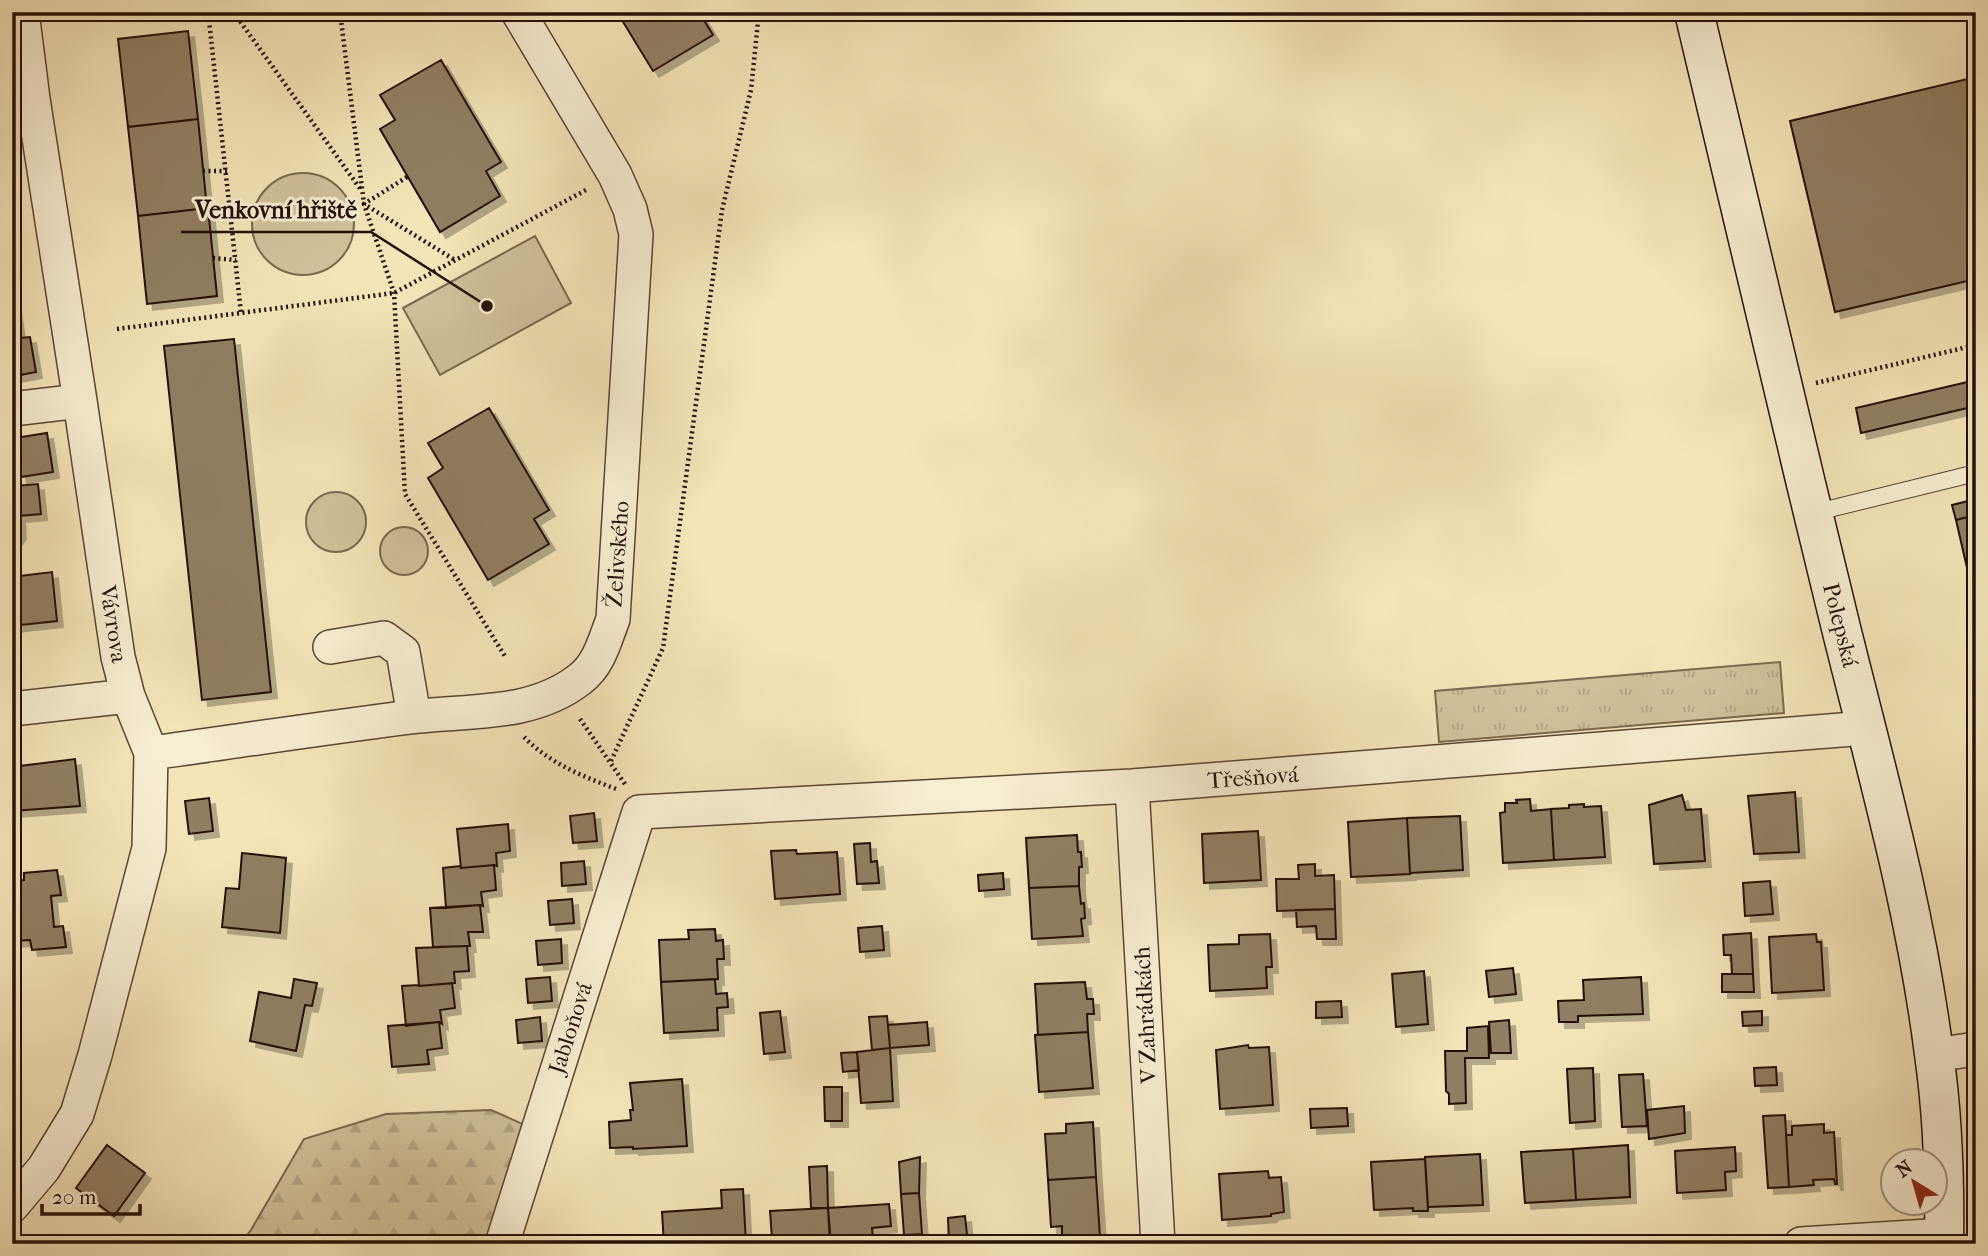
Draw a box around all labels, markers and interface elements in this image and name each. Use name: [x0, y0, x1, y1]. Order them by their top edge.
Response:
callout: Venkovní hřiště: [181, 187, 371, 232]
text: Venkovní hřiště: [194, 196, 357, 224]
street label: Želivského: [600, 500, 635, 608]
street label: Polepská: [1817, 580, 1864, 670]
street label: Vávrova: [94, 582, 133, 665]
street label: Třešňová: [1207, 761, 1300, 794]
street label: V Zahrádkách: [1128, 946, 1163, 1085]
street label: Jabloňová: [542, 979, 598, 1079]
north arrow: [1880, 1148, 1950, 1218]
text: N: [1892, 1156, 1917, 1182]
scale bar: [42, 1172, 140, 1216]
text: 20 m: [52, 1185, 97, 1209]

